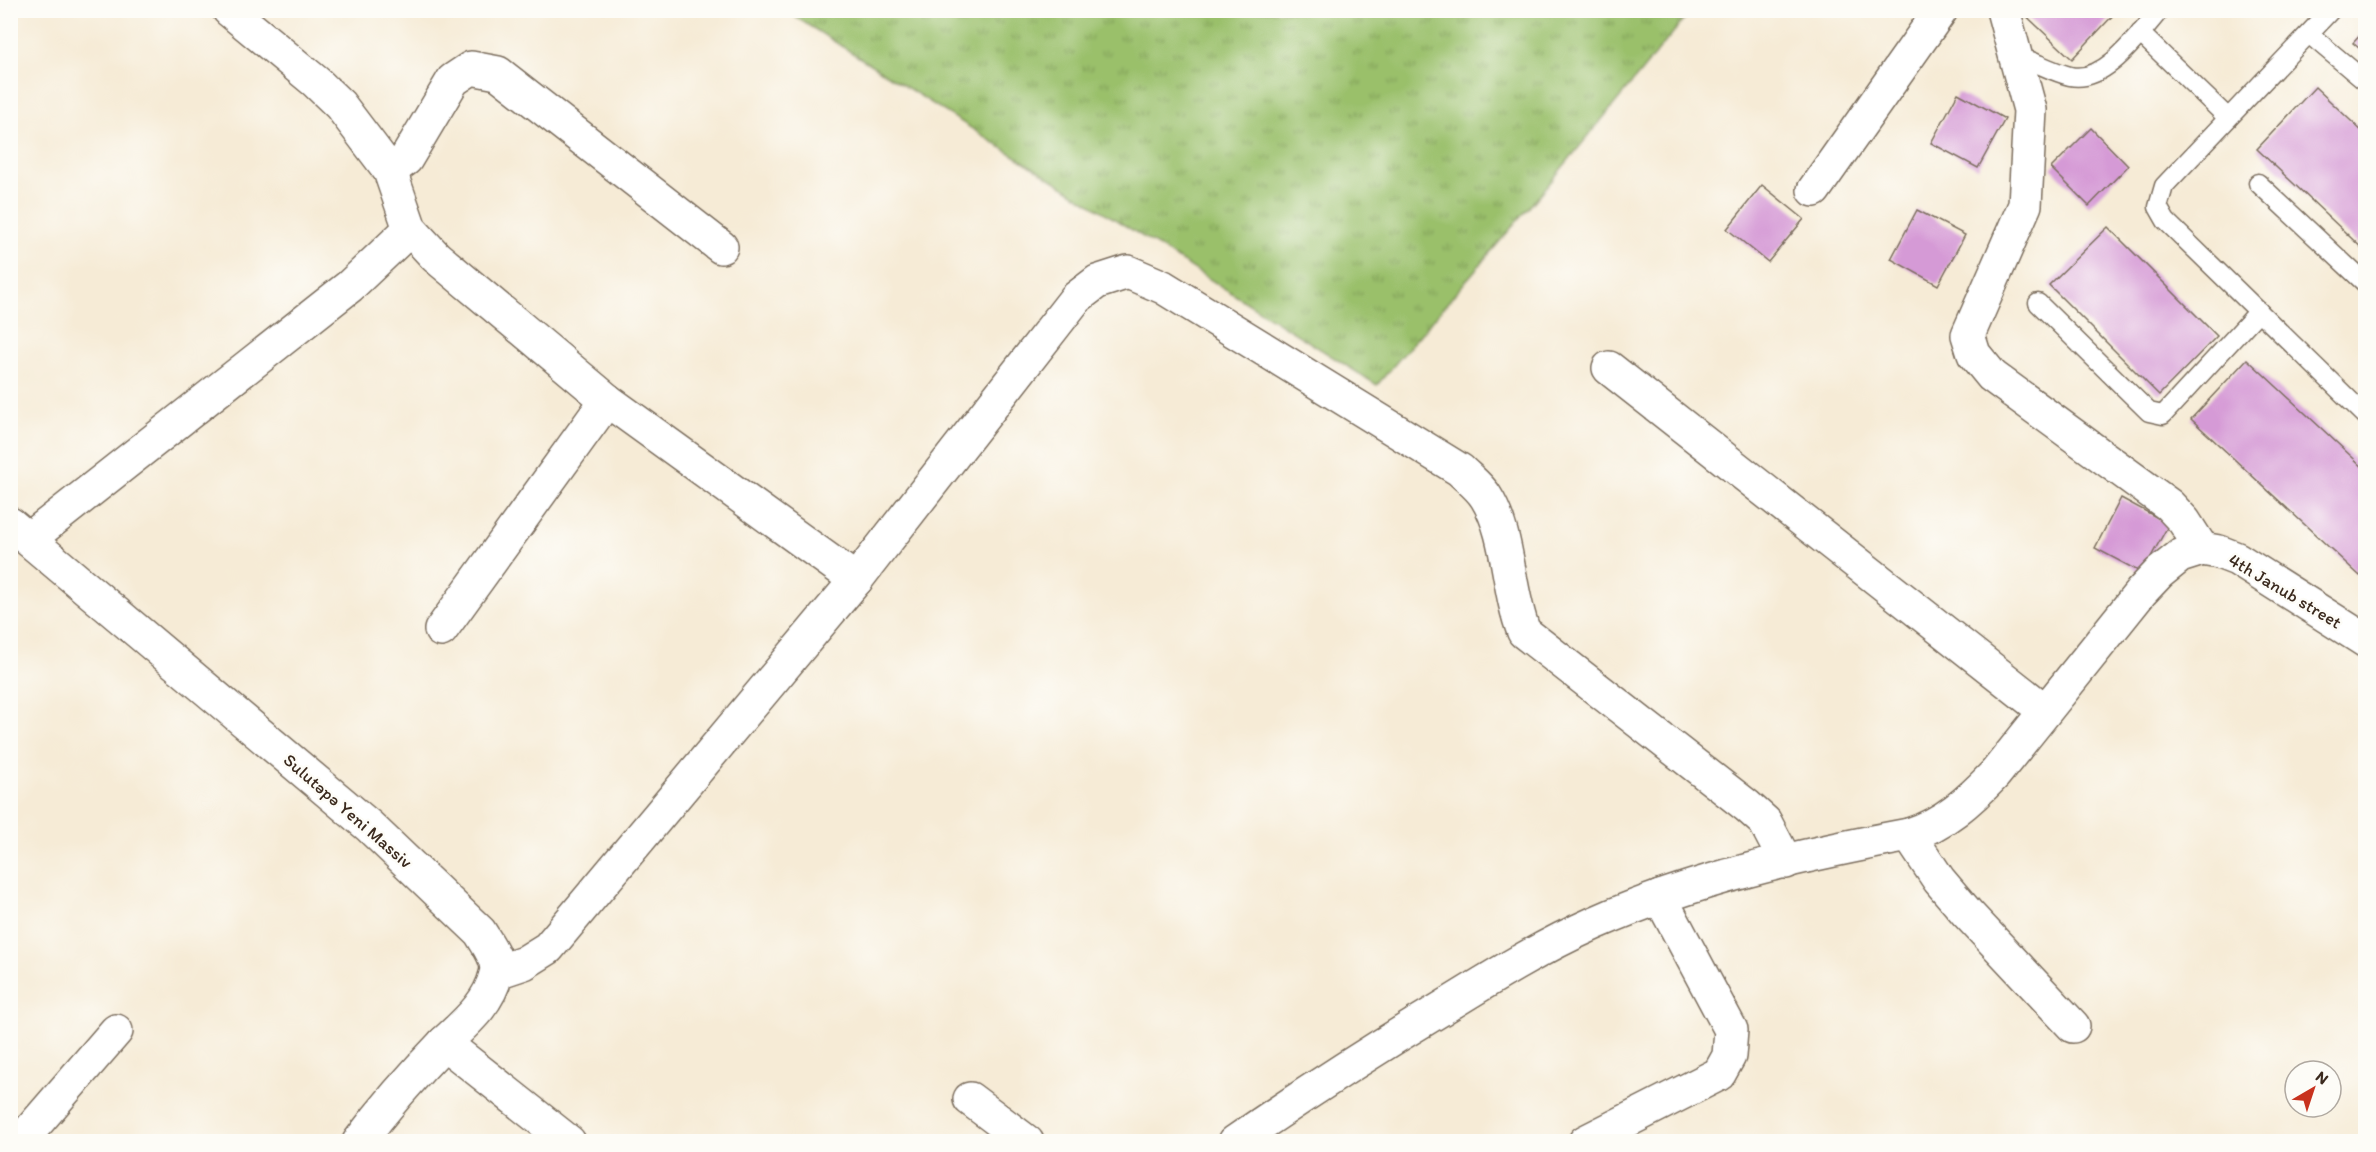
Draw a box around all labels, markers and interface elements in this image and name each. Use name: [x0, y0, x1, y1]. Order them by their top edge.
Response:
street label: 4th Janub street: [2224, 549, 2346, 634]
street label: Sulutəpə Yeni Massiv: [279, 749, 418, 873]
north arrow: [2283, 1059, 2343, 1119]
text: N: [2312, 1067, 2332, 1089]

